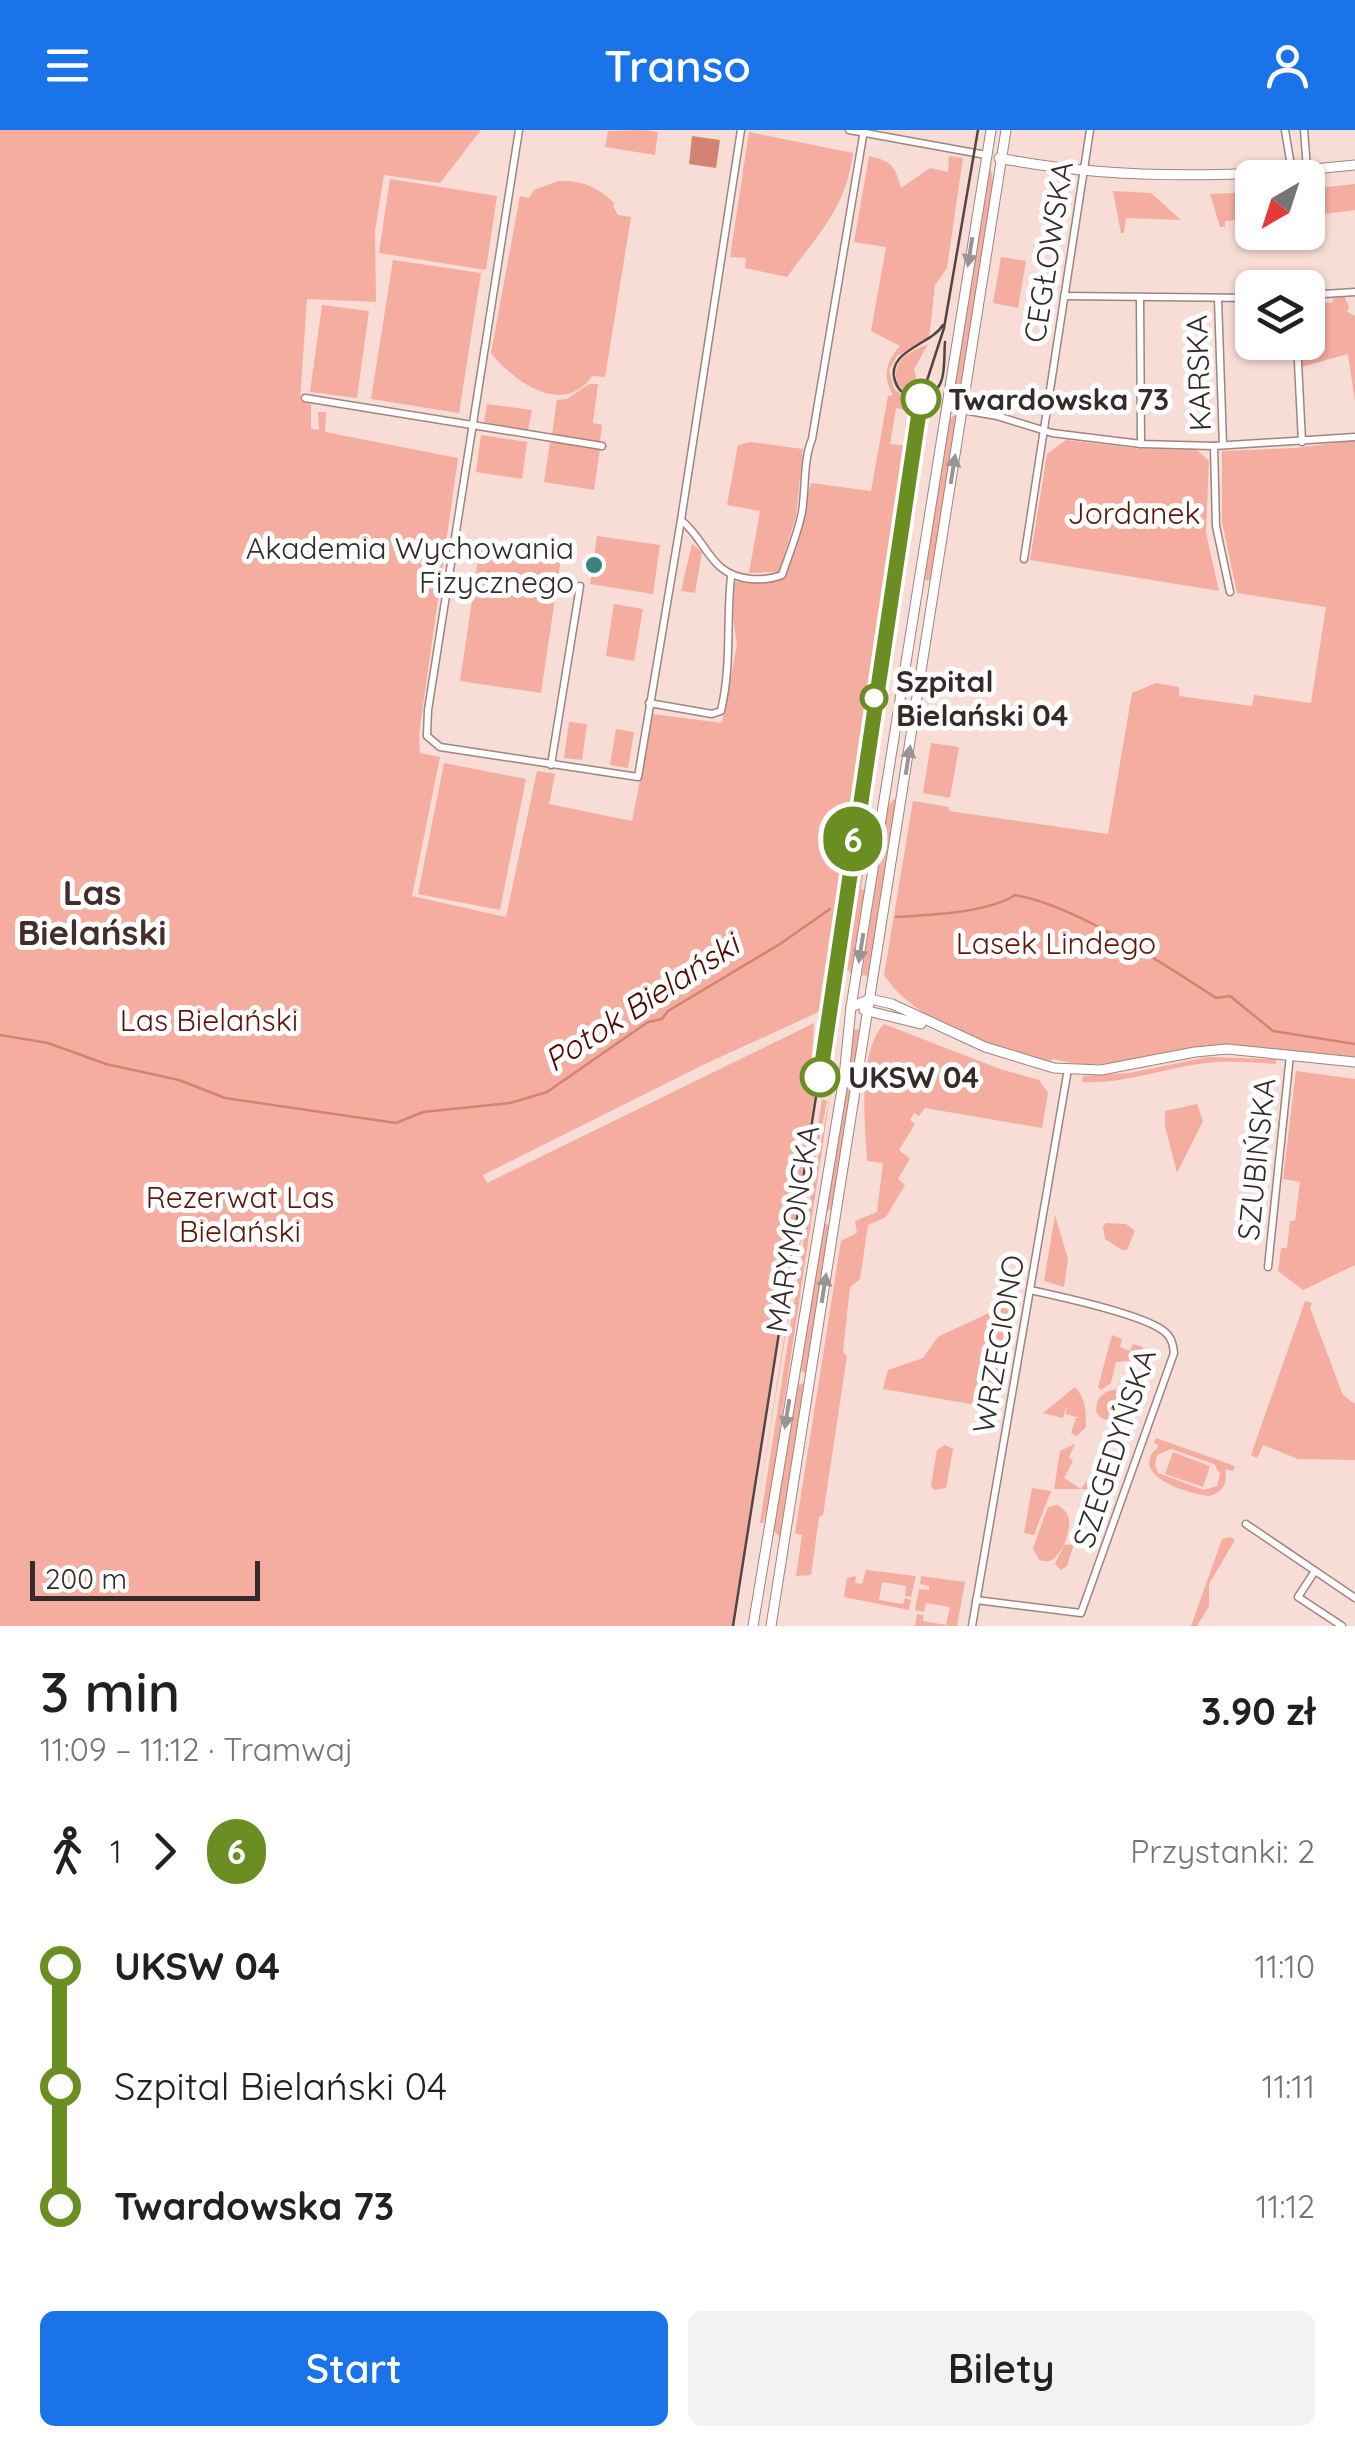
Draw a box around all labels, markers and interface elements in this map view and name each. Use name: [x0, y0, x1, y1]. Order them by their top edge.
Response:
text: Transo: [604, 37, 751, 93]
icon: menu: [40, 38, 95, 93]
icon: person: [1260, 38, 1315, 93]
street label: CEGŁOWSKA: [1015, 159, 1081, 345]
north arrow: [1235, 160, 1325, 250]
map controls: [1235, 160, 1325, 360]
one-way arrow: [962, 236, 977, 268]
button: layers: [1235, 270, 1325, 360]
street label: KARSKA: [1177, 314, 1219, 432]
marker: Twardowska 73: [902, 380, 940, 418]
place label: Twardowska 73: [948, 380, 1169, 418]
one-way arrow: [946, 453, 962, 484]
park label: Jordanek: [1068, 494, 1200, 532]
place label: Akademia Wychowania Fizycznego: [246, 529, 574, 601]
marker: Akademia Wychowania Fizycznego: [583, 554, 605, 576]
place label: Szpital Bielański 04: [896, 662, 1068, 734]
marker: Szpital Bielański 04: [861, 685, 887, 711]
one-way arrow: [900, 744, 916, 775]
line badge: 6: [820, 806, 886, 872]
text: 6: [843, 817, 863, 861]
district label: Las Bielański: [17, 870, 167, 954]
water label: Potok Bielański: [536, 923, 748, 1080]
park label: Lasek Lindego: [956, 924, 1156, 962]
one-way arrow: [853, 933, 868, 964]
park label: Las Bielański: [120, 1001, 298, 1039]
marker: UKSW 04: [801, 1058, 839, 1096]
place label: UKSW 04: [848, 1058, 979, 1096]
street label: SZUBIŃSKA: [1229, 1076, 1283, 1242]
street label: MARYMONCKA: [757, 1123, 827, 1335]
park label: Rezerwat Las Bielański: [146, 1178, 334, 1250]
street label: WRZECIONO: [964, 1252, 1032, 1436]
one-way arrow: [817, 1271, 832, 1303]
street label: SZEGEDYŃSKA: [1064, 1344, 1164, 1552]
one-way arrow: [778, 1399, 794, 1430]
scale bar: [30, 1556, 260, 1600]
text: 200 m: [45, 1561, 127, 1596]
text: 3 min: [40, 1657, 180, 1726]
text: 3.90 zł: [1201, 1687, 1315, 1735]
text: 11:09 – 11:12 · Tramwaj: [40, 1729, 353, 1769]
icon: walk: [40, 1824, 95, 1879]
icon: forward: [137, 1824, 192, 1879]
text: 6: [227, 1829, 246, 1873]
text: 1: [110, 1831, 122, 1871]
text: Przystanki: 2: [1130, 1831, 1315, 1871]
text: UKSW 04: [114, 1942, 280, 1990]
text: 11:10: [1254, 1946, 1315, 1986]
text: Szpital Bielański 04: [114, 2062, 447, 2110]
text: 11:11: [1262, 2066, 1315, 2106]
text: Twardowska 73: [114, 2182, 394, 2230]
text: 11:12: [1256, 2186, 1315, 2226]
button: Start: [40, 2311, 668, 2426]
button: Bilety: [688, 2311, 1315, 2426]

